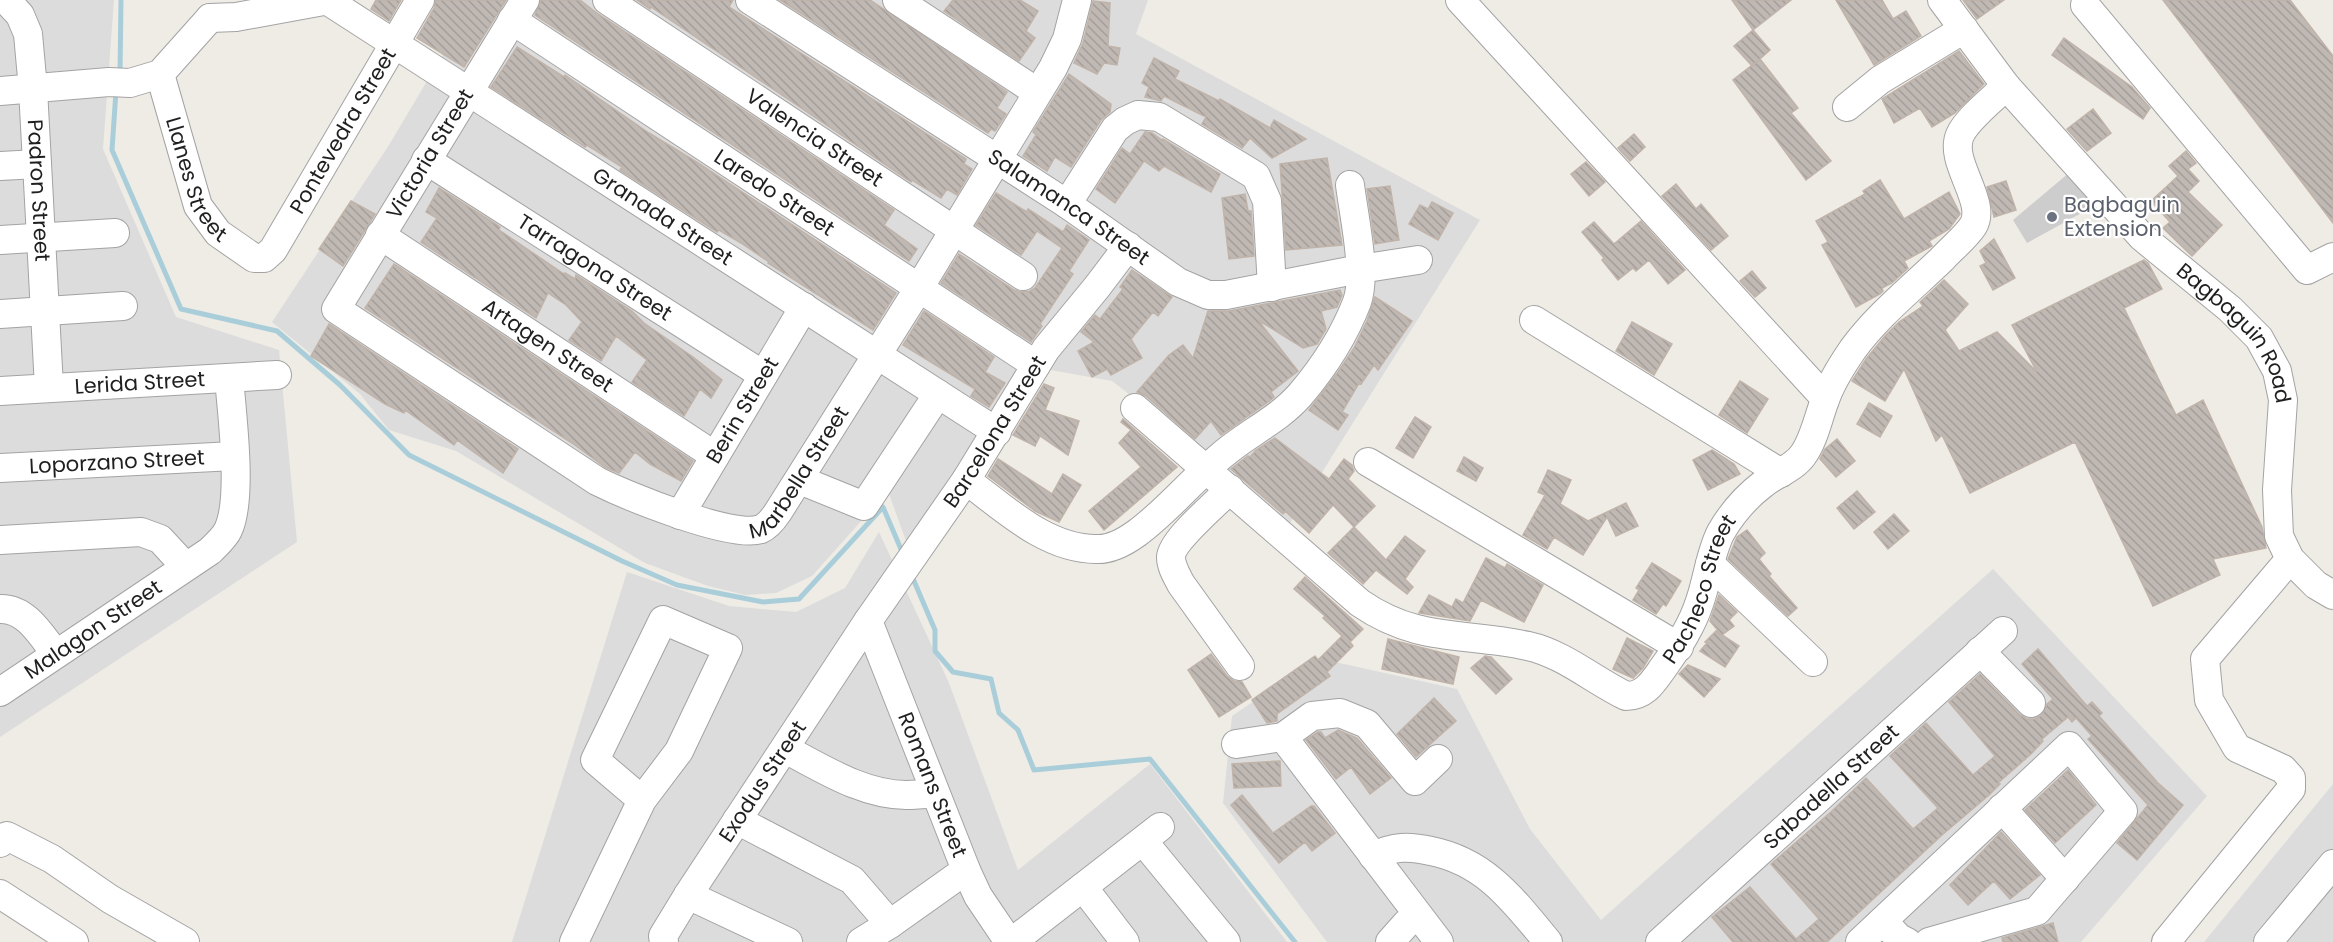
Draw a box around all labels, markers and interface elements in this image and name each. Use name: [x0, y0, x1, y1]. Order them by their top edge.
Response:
street label: Pontevedra Street: [282, 42, 403, 219]
street label: Valencia Street: [740, 81, 889, 193]
street label: Victoria Street: [379, 83, 480, 224]
street label: Llanes Street: [159, 114, 233, 249]
street label: Padron Street: [21, 119, 57, 262]
street label: Laredo Street: [709, 142, 841, 243]
street label: Salamanca Street: [982, 142, 1156, 272]
street label: Granada Street: [587, 160, 739, 272]
place label: Bagbaguin Extension: [2064, 190, 2180, 243]
street label: Tarragona Street: [512, 207, 678, 327]
marker: Bagbaguin Extension: [2045, 210, 2059, 224]
street label: Bagbaguin Road: [2171, 256, 2298, 406]
street label: Artagen Street: [477, 291, 619, 399]
street label: Barcelona Street: [936, 350, 1053, 513]
street label: Berin Street: [699, 351, 785, 469]
street label: Lerida Street: [74, 364, 206, 401]
street label: Marbella Street: [746, 400, 855, 546]
street label: Loporzano Street: [28, 443, 205, 480]
street label: Pacheco Street: [1655, 508, 1742, 669]
street label: Malagon Street: [18, 573, 167, 686]
street label: Romans Street: [891, 708, 975, 861]
street label: Exodus Street: [712, 715, 813, 848]
street label: Sabadella Street: [1757, 717, 1905, 856]

